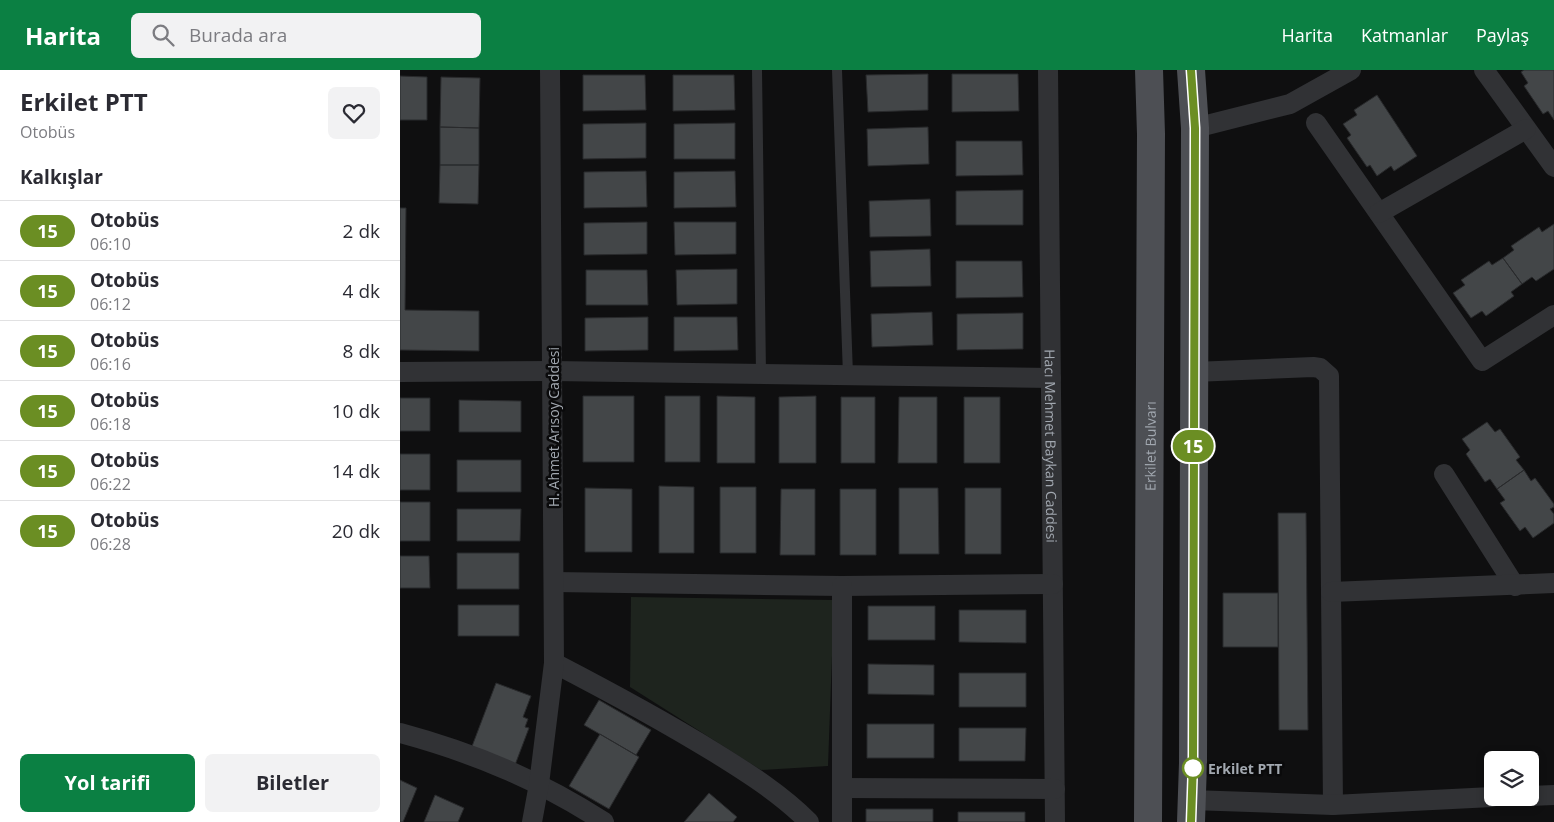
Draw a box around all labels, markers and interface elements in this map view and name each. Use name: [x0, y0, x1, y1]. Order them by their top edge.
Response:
search box: [131, 13, 481, 58]
text: Harita: [25, 19, 101, 52]
icon: search: [149, 21, 177, 49]
text: Burada ara: [189, 22, 287, 48]
text: Harita: [1281, 23, 1333, 47]
text: Katmanlar: [1361, 23, 1448, 47]
text: Paylaş: [1476, 23, 1529, 47]
text: Erkilet PTT: [20, 85, 148, 118]
button: heart: [328, 87, 380, 139]
text: Otobüs: [20, 121, 75, 143]
text: Kalkışlar: [20, 164, 103, 190]
text: Otobüs: [90, 207, 159, 233]
text: 2 dk: [343, 218, 380, 244]
text: 15: [37, 219, 58, 243]
text: 06:10: [90, 233, 131, 255]
text: Otobüs: [90, 267, 159, 293]
text: 4 dk: [343, 278, 380, 304]
text: 15: [37, 279, 58, 303]
text: 06:12: [90, 293, 131, 315]
text: Otobüs: [90, 327, 159, 353]
text: 8 dk: [343, 338, 380, 364]
text: 15: [37, 339, 58, 363]
street label: H. Ahmet Arısoy Caddesi: [544, 347, 563, 507]
street label: Hacı Mehmet Baykan Caddesi: [1041, 349, 1062, 543]
text: 06:16: [90, 353, 131, 375]
text: Otobüs: [90, 387, 159, 413]
text: 10 dk: [332, 398, 380, 424]
text: 15: [37, 399, 58, 423]
street label: Erkilet Bulvarı: [1140, 401, 1159, 491]
text: 06:18: [90, 413, 131, 435]
line badge: 15: [1170, 430, 1216, 462]
text: 15: [1183, 434, 1203, 458]
text: Otobüs: [90, 447, 159, 473]
text: 14 dk: [332, 458, 380, 484]
text: 15: [37, 459, 58, 483]
text: 06:22: [90, 473, 131, 495]
text: Otobüs: [90, 507, 159, 533]
text: 20 dk: [332, 518, 380, 544]
text: 15: [37, 519, 58, 543]
text: 06:28: [90, 533, 131, 555]
map controls: [1484, 751, 1539, 806]
button: layers: [1484, 751, 1539, 806]
button: Yol tarifi: [20, 754, 195, 812]
button: Biletler: [205, 754, 380, 812]
marker: Erkilet PTT: [1182, 757, 1204, 779]
place label: Erkilet PTT: [1208, 759, 1282, 778]

